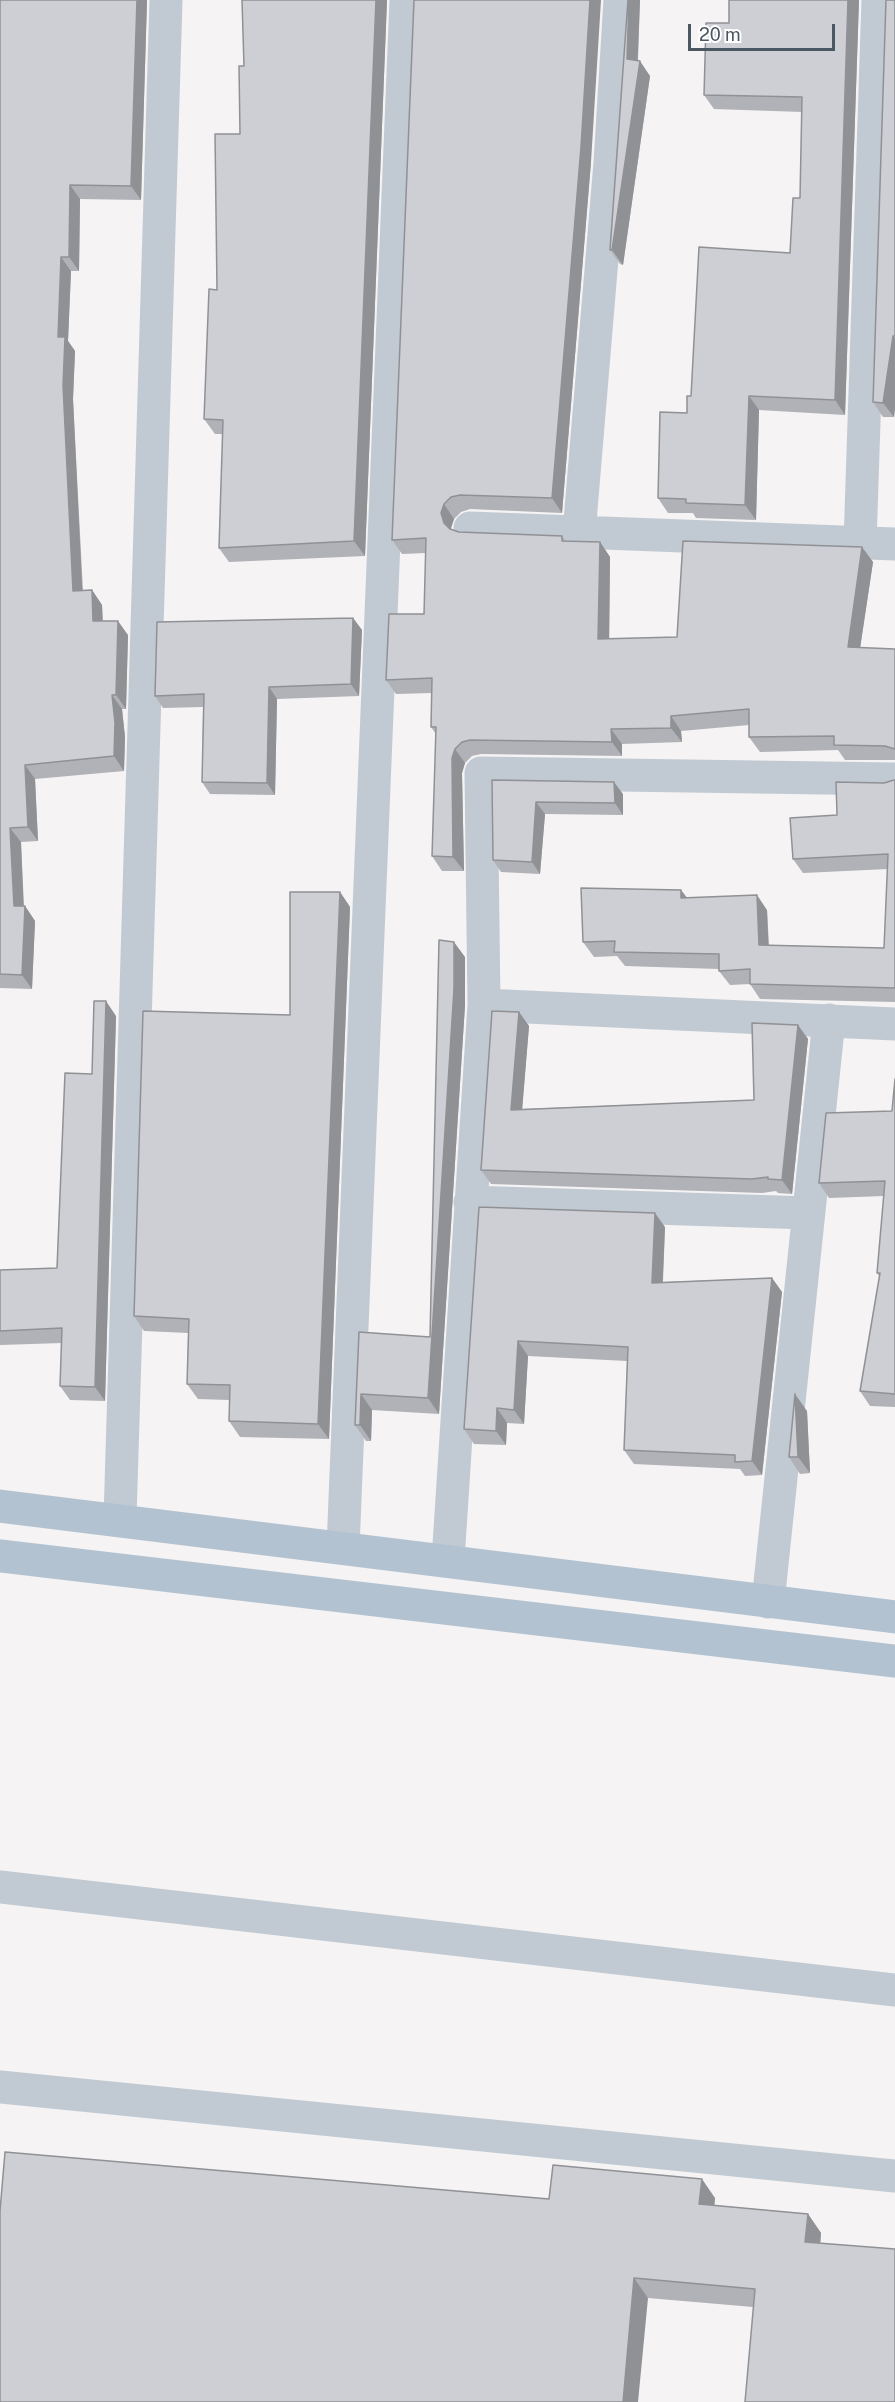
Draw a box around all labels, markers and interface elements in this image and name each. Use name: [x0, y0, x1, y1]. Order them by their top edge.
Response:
scale bar: [691, 12, 838, 50]
text: 20 m: [699, 24, 741, 45]

